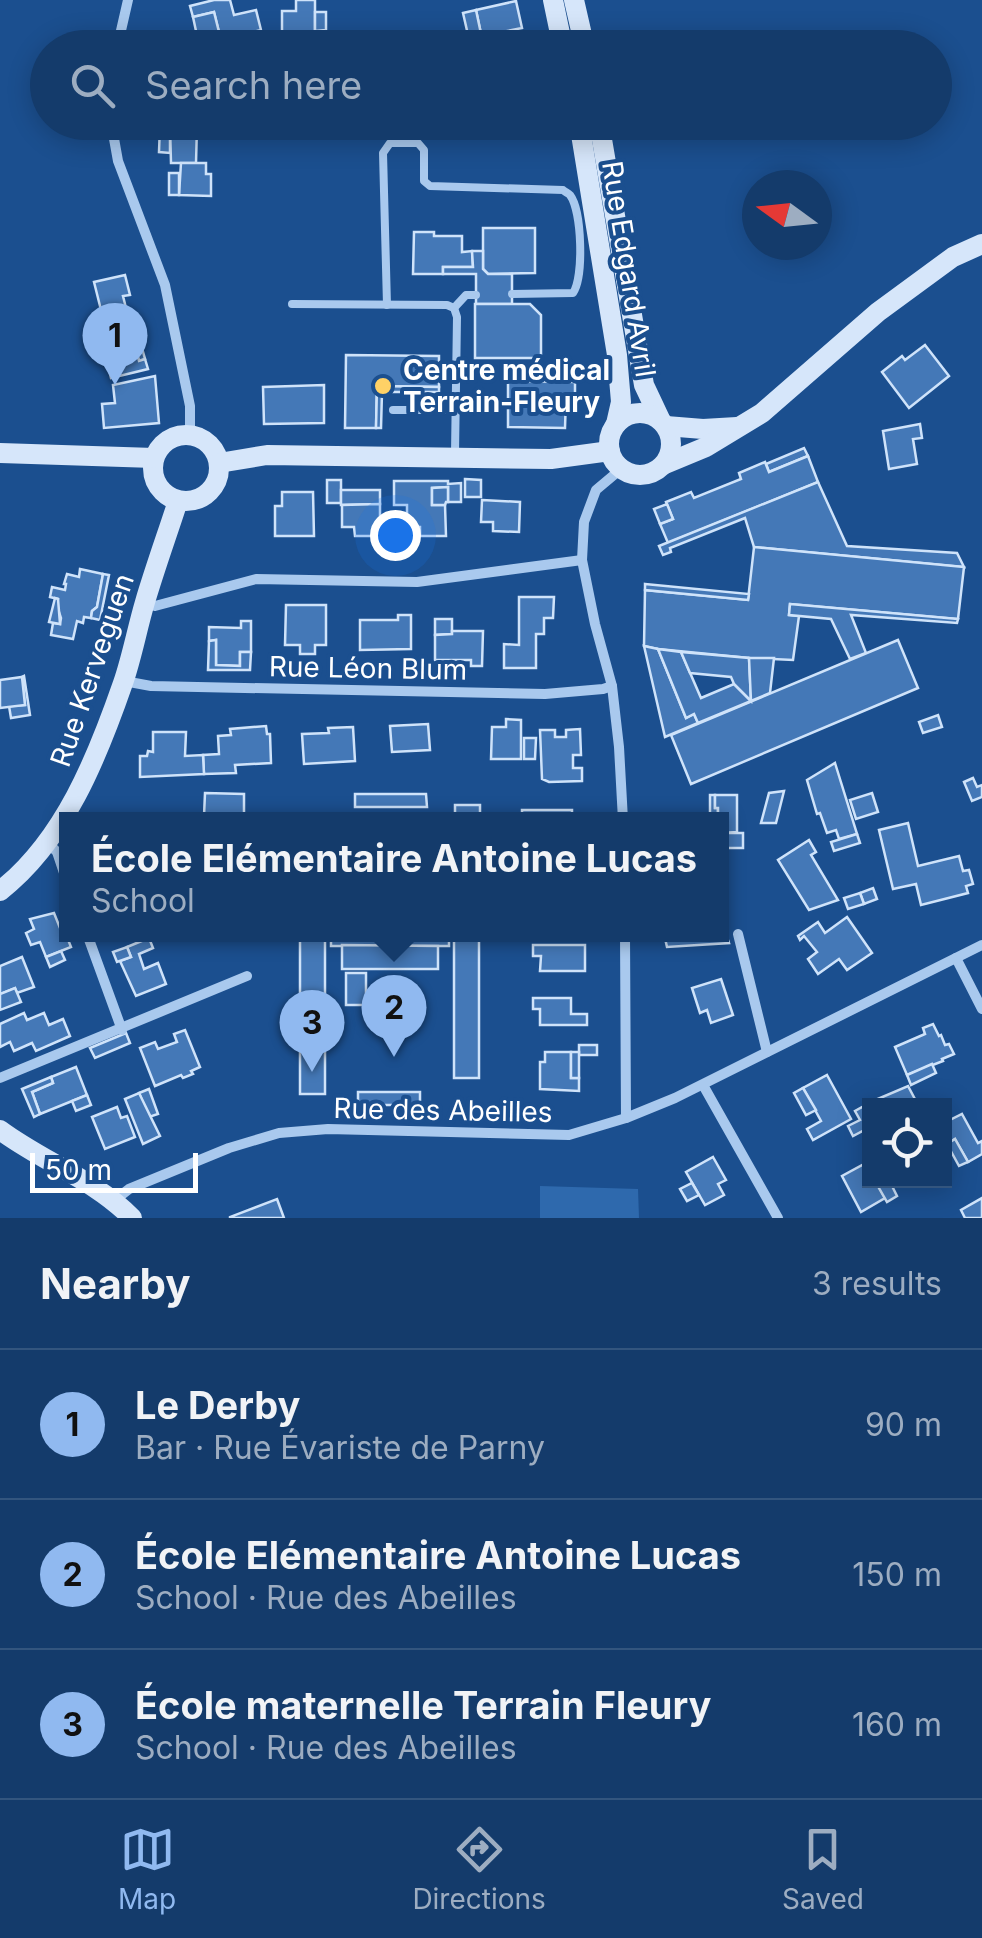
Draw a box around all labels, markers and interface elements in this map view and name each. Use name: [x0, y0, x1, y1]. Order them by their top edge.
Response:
search box: [30, 30, 952, 140]
icon: search: [65, 58, 120, 113]
text: Search here: [145, 62, 362, 108]
street label: Rue Edgard Avril: [595, 158, 663, 380]
north arrow: [742, 170, 832, 260]
pin: 1: [82, 302, 148, 385]
place label: Centre médical Terrain-Fleury: [403, 353, 610, 419]
marker: Centre médical Terrain-Fleury: [372, 375, 394, 397]
your location: [370, 510, 421, 561]
street label: Rue Kerveguen: [43, 569, 141, 771]
street label: Rue Léon Blum: [269, 649, 467, 687]
popup: [59, 812, 729, 942]
text: École Elémentaire Antoine Lucas: [91, 835, 697, 881]
text: School: [91, 881, 195, 920]
pin: 2: [362, 974, 426, 1057]
pin: 3: [280, 990, 344, 1072]
street label: Rue des Abeilles: [333, 1091, 553, 1129]
map controls: [862, 1098, 952, 1188]
button: locate: [862, 1098, 952, 1188]
scale bar: [30, 1148, 198, 1192]
text: 50 m: [45, 1153, 112, 1187]
text: Nearby: [40, 1258, 191, 1309]
text: 3 results: [812, 1264, 942, 1303]
text: Le Derby: [135, 1382, 300, 1428]
text: 1: [66, 1405, 79, 1444]
text: 90 m: [865, 1405, 942, 1444]
text: Bar · Rue Évariste de Parny: [135, 1428, 545, 1467]
text: École Elémentaire Antoine Lucas: [135, 1532, 741, 1578]
text: 2: [62, 1555, 83, 1594]
text: 150 m: [852, 1555, 942, 1594]
text: School · Rue des Abeilles: [135, 1578, 517, 1617]
text: École maternelle Terrain Fleury: [135, 1682, 711, 1728]
text: 3: [62, 1705, 83, 1744]
text: 160 m: [852, 1705, 942, 1744]
text: School · Rue des Abeilles: [135, 1728, 517, 1767]
tab: Map: [118, 1822, 176, 1916]
tab: Directions: [412, 1822, 546, 1916]
tab: Saved: [782, 1822, 864, 1916]

